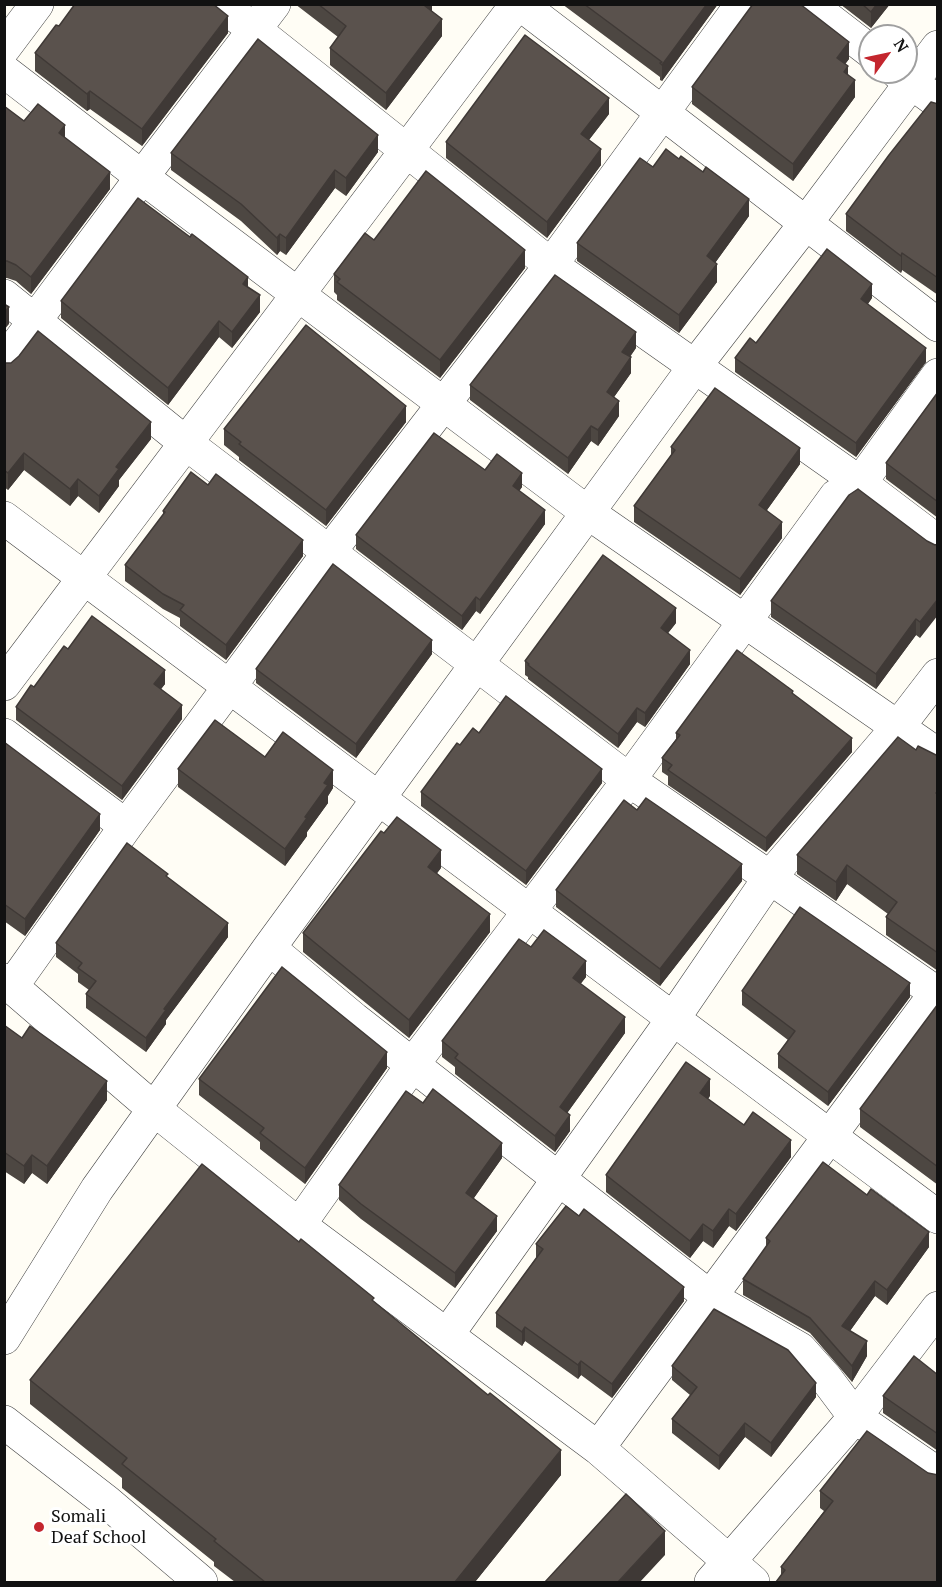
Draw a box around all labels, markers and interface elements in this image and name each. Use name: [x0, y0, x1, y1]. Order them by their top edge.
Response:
north arrow: [858, 24, 918, 84]
text: N: [889, 34, 914, 56]
place label: Somali Deaf School: [51, 1506, 146, 1549]
marker: Somali Deaf School: [32, 1520, 46, 1534]

